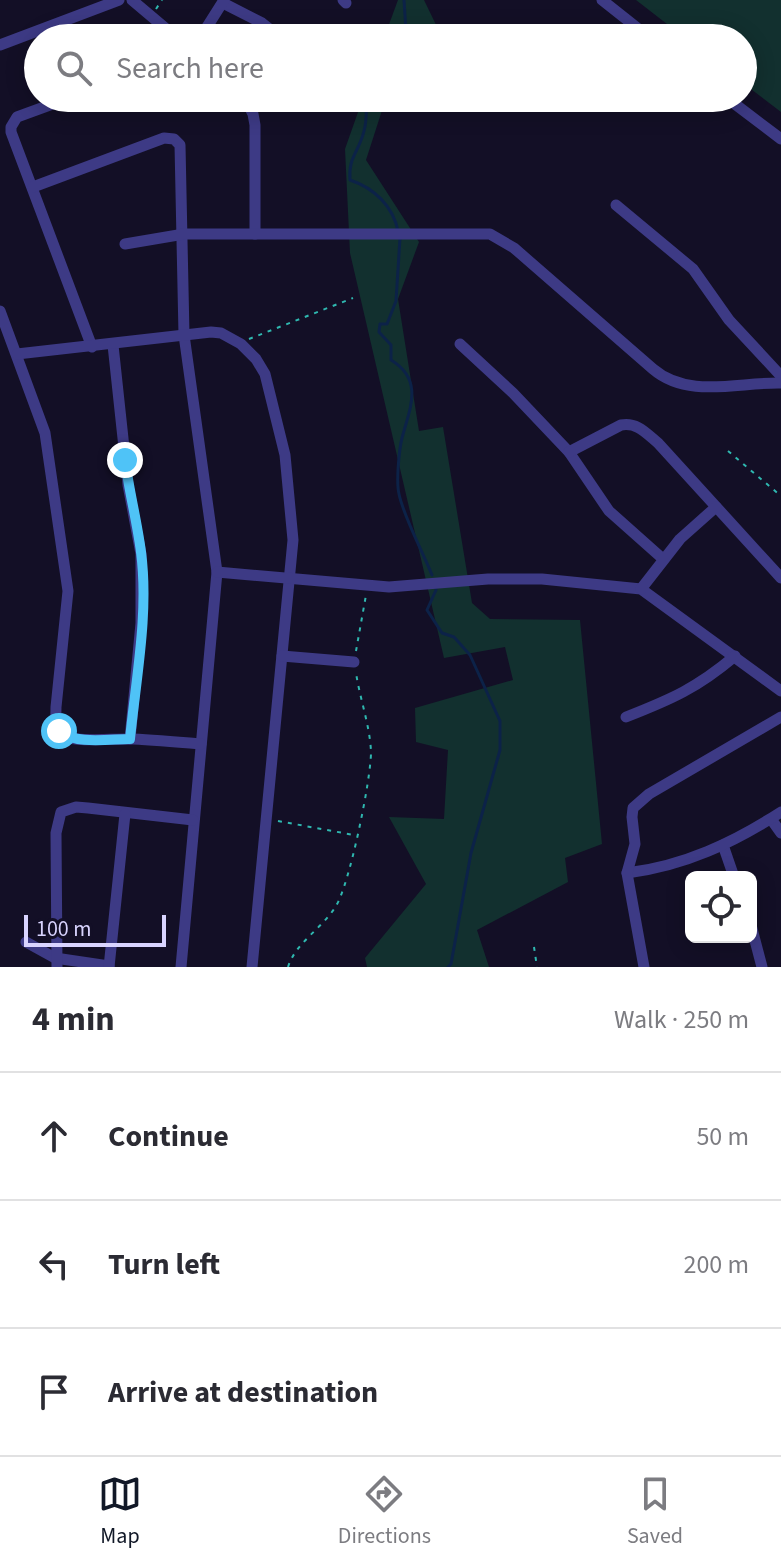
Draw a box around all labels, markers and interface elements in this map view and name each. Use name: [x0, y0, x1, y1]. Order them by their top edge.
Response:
search box: [24, 24, 757, 112]
icon: search: [52, 46, 96, 90]
text: Search here: [116, 47, 264, 90]
route end: [107, 442, 143, 478]
route start: [41, 713, 77, 749]
map controls: [685, 871, 757, 943]
button: locate: [685, 871, 757, 943]
scale bar: [24, 911, 166, 947]
text: 100 m: [36, 913, 91, 945]
text: 4 min: [32, 995, 115, 1044]
text: Walk · 250 m: [614, 1001, 749, 1038]
icon: ahead: [32, 1114, 76, 1158]
text: Continue: [108, 1115, 229, 1158]
text: 50 m: [696, 1118, 749, 1155]
icon: left: [32, 1242, 76, 1286]
text: Turn left: [108, 1243, 220, 1286]
text: 200 m: [683, 1246, 749, 1283]
icon: arrive: [32, 1370, 76, 1414]
text: Arrive at destination: [108, 1371, 378, 1414]
tab: Map: [98, 1472, 142, 1552]
tab: Directions: [338, 1472, 431, 1552]
tab: Saved: [627, 1472, 683, 1552]

